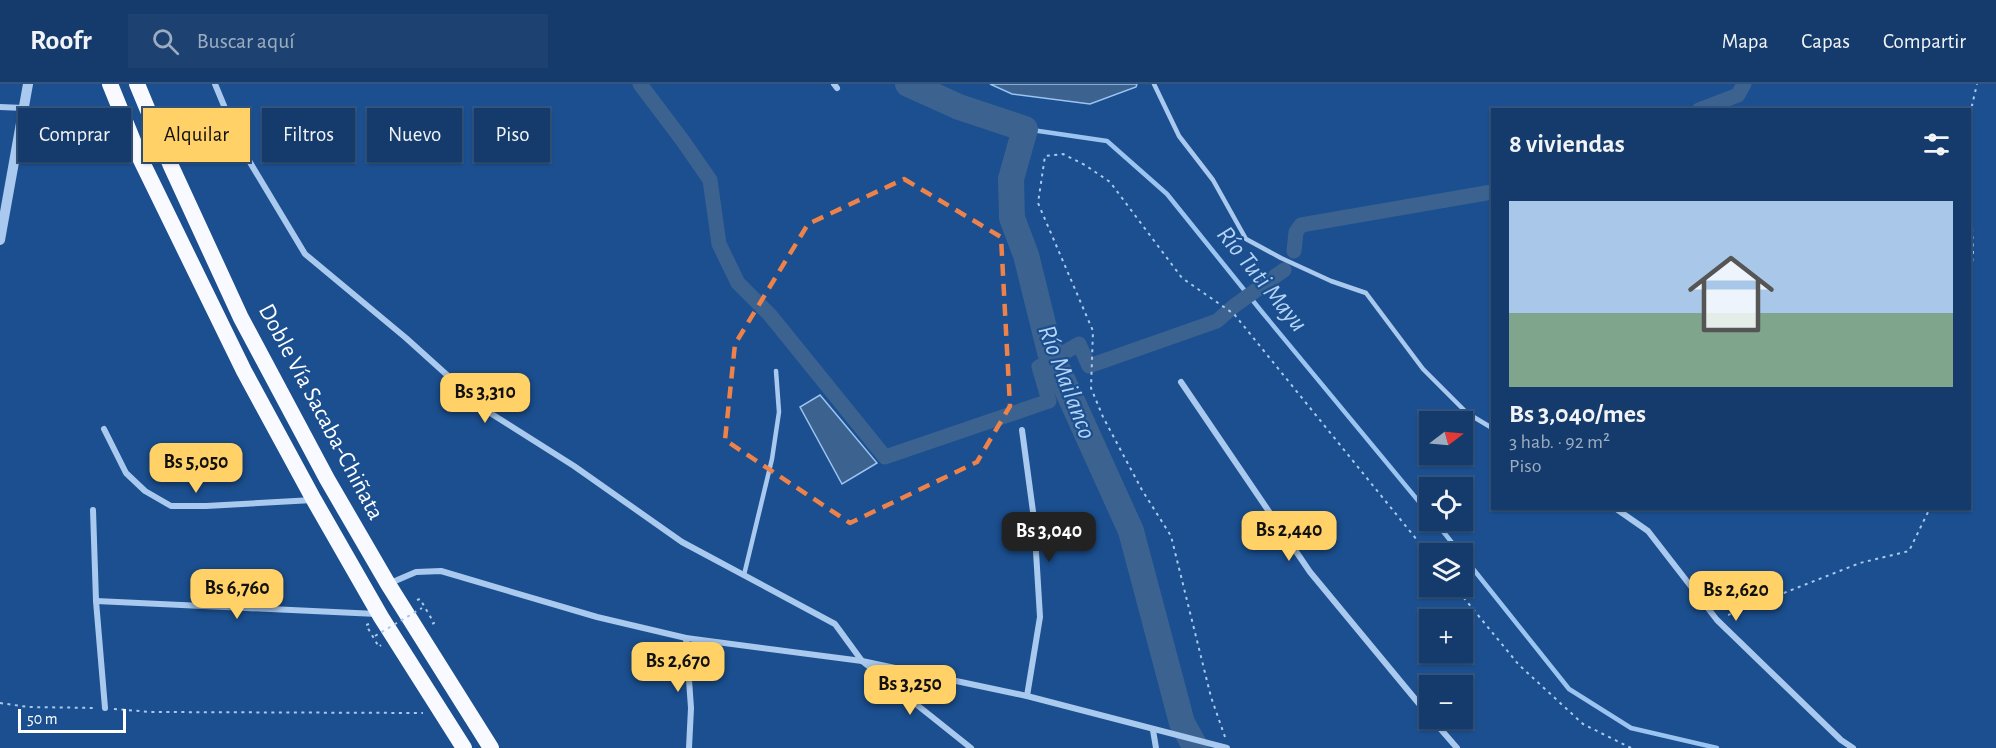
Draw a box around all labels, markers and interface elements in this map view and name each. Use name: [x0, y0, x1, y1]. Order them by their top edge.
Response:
search box: [128, 14, 548, 68]
icon: search: [149, 25, 182, 58]
text: Roofr: [30, 27, 92, 55]
text: Buscar aquí: [197, 30, 295, 52]
text: Mapa: [1722, 31, 1768, 52]
text: Capas: [1801, 31, 1850, 52]
text: Compartir: [1883, 31, 1966, 52]
chip: Comprar: [18, 108, 131, 162]
chip: Alquilar: [143, 108, 250, 162]
chip: Filtros: [262, 108, 355, 162]
chip: Nuevo: [367, 108, 462, 162]
chip: Piso: [474, 108, 550, 162]
icon: filters: [1920, 128, 1953, 161]
text: 8 viviendas: [1509, 131, 1625, 157]
water label: Río Tuti Mayu: [1212, 221, 1312, 337]
icon: home: [1677, 240, 1785, 348]
street label: Doble Vía Sacaba-Chiñata: [254, 300, 388, 524]
water label: Río Mailanco: [1033, 322, 1101, 442]
pin: Bs 3,310: [423, 373, 547, 424]
text: Bs 3,310: [454, 382, 516, 402]
text: Bs 3,040/mes: [1509, 401, 1646, 427]
north arrow: [1419, 411, 1473, 465]
map controls: [1419, 411, 1473, 729]
text: 3 hab. · 92 m²: [1509, 432, 1610, 452]
pin: Bs 5,050: [134, 443, 258, 494]
text: Bs 5,050: [164, 452, 228, 472]
text: Piso: [1509, 456, 1541, 476]
button: locate: [1419, 477, 1473, 531]
pin: Bs 2,440: [1227, 511, 1351, 562]
pin: Bs 3,040: [987, 512, 1111, 563]
text: Bs 2,440: [1256, 520, 1322, 540]
text: Bs 3,040: [1016, 521, 1082, 541]
button: layers: [1419, 543, 1473, 597]
pin: Bs 6,760: [175, 569, 299, 620]
pin: Bs 2,620: [1674, 571, 1798, 622]
text: Bs 6,760: [204, 578, 270, 598]
text: Bs 2,620: [1703, 580, 1769, 600]
button: +: [1419, 609, 1473, 663]
pin: Bs 2,670: [616, 642, 740, 693]
text: Bs 2,670: [646, 651, 711, 671]
pin: Bs 3,250: [848, 665, 972, 716]
text: Bs 3,250: [878, 674, 942, 694]
button: −: [1419, 675, 1473, 729]
scale bar: [18, 706, 126, 734]
text: 50 m: [27, 711, 58, 727]

